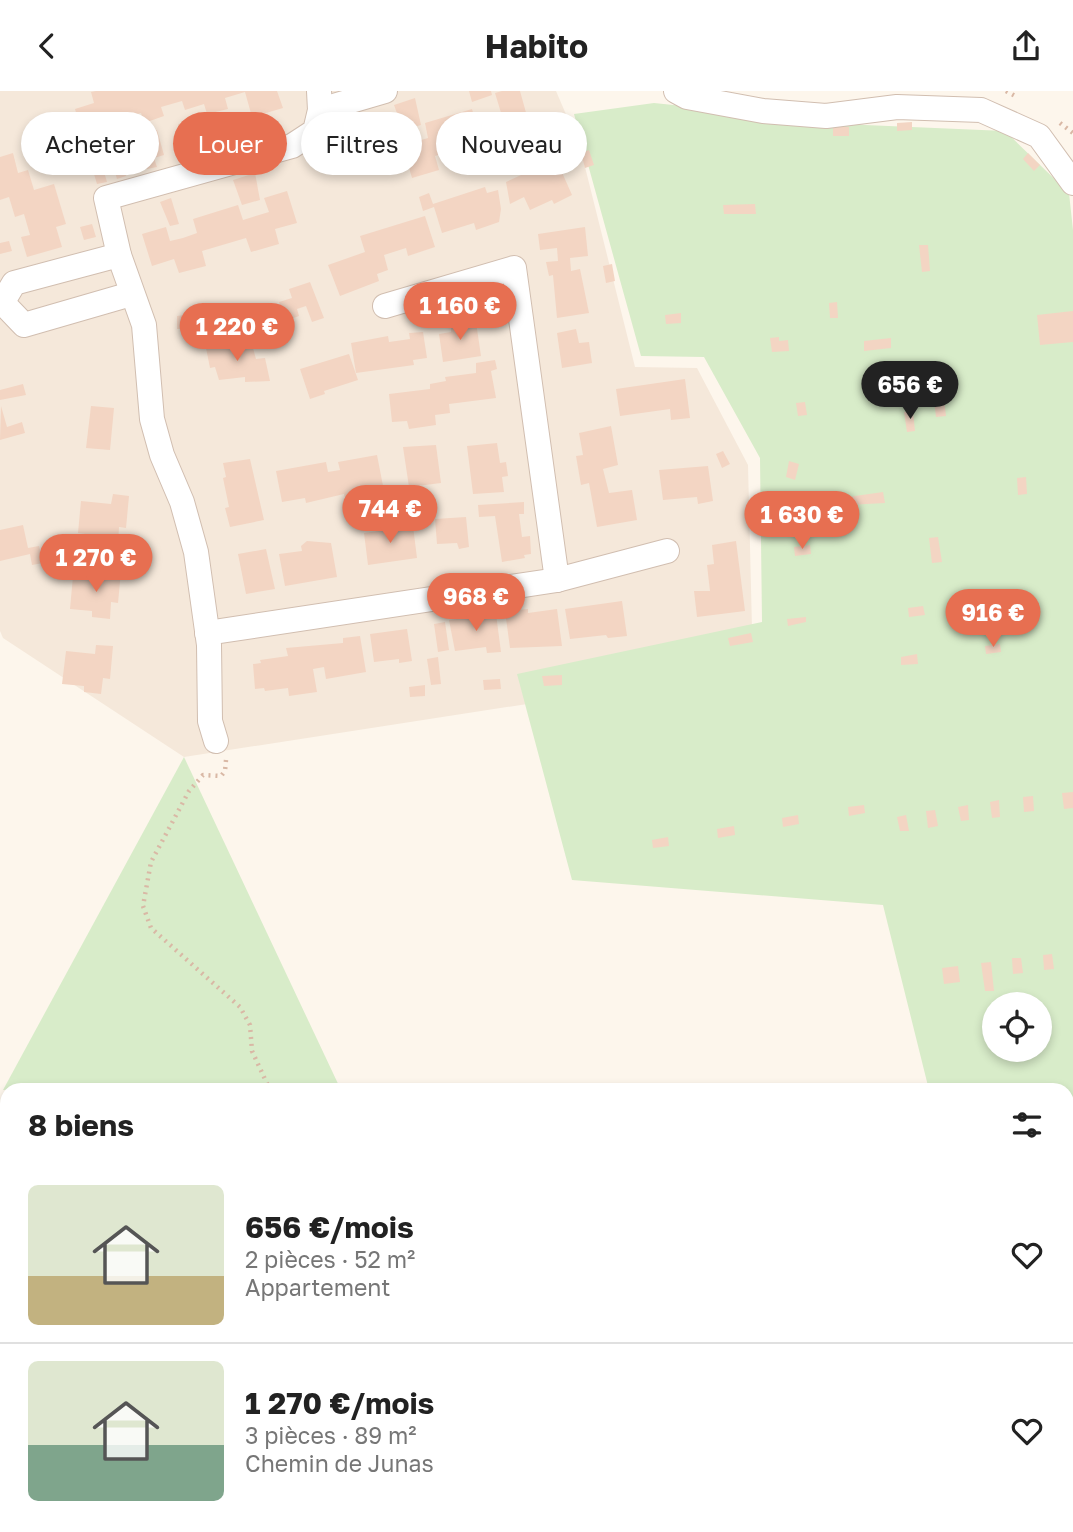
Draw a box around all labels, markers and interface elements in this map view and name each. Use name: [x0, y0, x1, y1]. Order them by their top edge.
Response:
icon: back: [28, 27, 66, 65]
text: Habito: [485, 27, 588, 65]
icon: share: [1007, 27, 1045, 65]
chip: Acheter: [21, 112, 159, 175]
chip: Louer: [173, 112, 287, 175]
chip: Filtres: [301, 112, 422, 175]
chip: Nouveau: [436, 112, 587, 175]
pin: 1 160 €: [395, 282, 525, 342]
text: 1 160 €: [420, 291, 500, 319]
pin: 1 220 €: [172, 303, 302, 363]
text: 1 220 €: [196, 312, 278, 340]
pin: 656 €: [861, 361, 959, 421]
text: 656 €: [877, 370, 943, 398]
pin: 744 €: [341, 485, 439, 545]
pin: 1 630 €: [737, 491, 867, 551]
text: 744 €: [358, 494, 422, 522]
text: 1 630 €: [760, 500, 844, 528]
pin: 1 270 €: [31, 535, 161, 594]
text: 1 270 €: [55, 543, 137, 571]
pin: 968 €: [427, 573, 525, 633]
text: 968 €: [443, 582, 509, 610]
pin: 916 €: [944, 589, 1042, 649]
text: 916 €: [961, 598, 1025, 626]
map controls: [982, 992, 1052, 1062]
button: locate: [982, 992, 1052, 1062]
icon: filters: [1008, 1106, 1046, 1144]
text: 8 biens: [28, 1107, 134, 1143]
text: 656 €/mois: [245, 1209, 414, 1245]
icon: home: [84, 1213, 168, 1297]
icon: heart: [1008, 1236, 1046, 1274]
text: 2 pièces · 52 m²: [245, 1245, 415, 1273]
text: Appartement: [245, 1273, 390, 1301]
text: 1 270 €/mois: [245, 1385, 434, 1421]
icon: home: [84, 1389, 168, 1473]
icon: heart: [1008, 1412, 1046, 1450]
text: 3 pièces · 89 m²: [245, 1421, 417, 1449]
text: Chemin de Junas: [245, 1449, 434, 1477]

